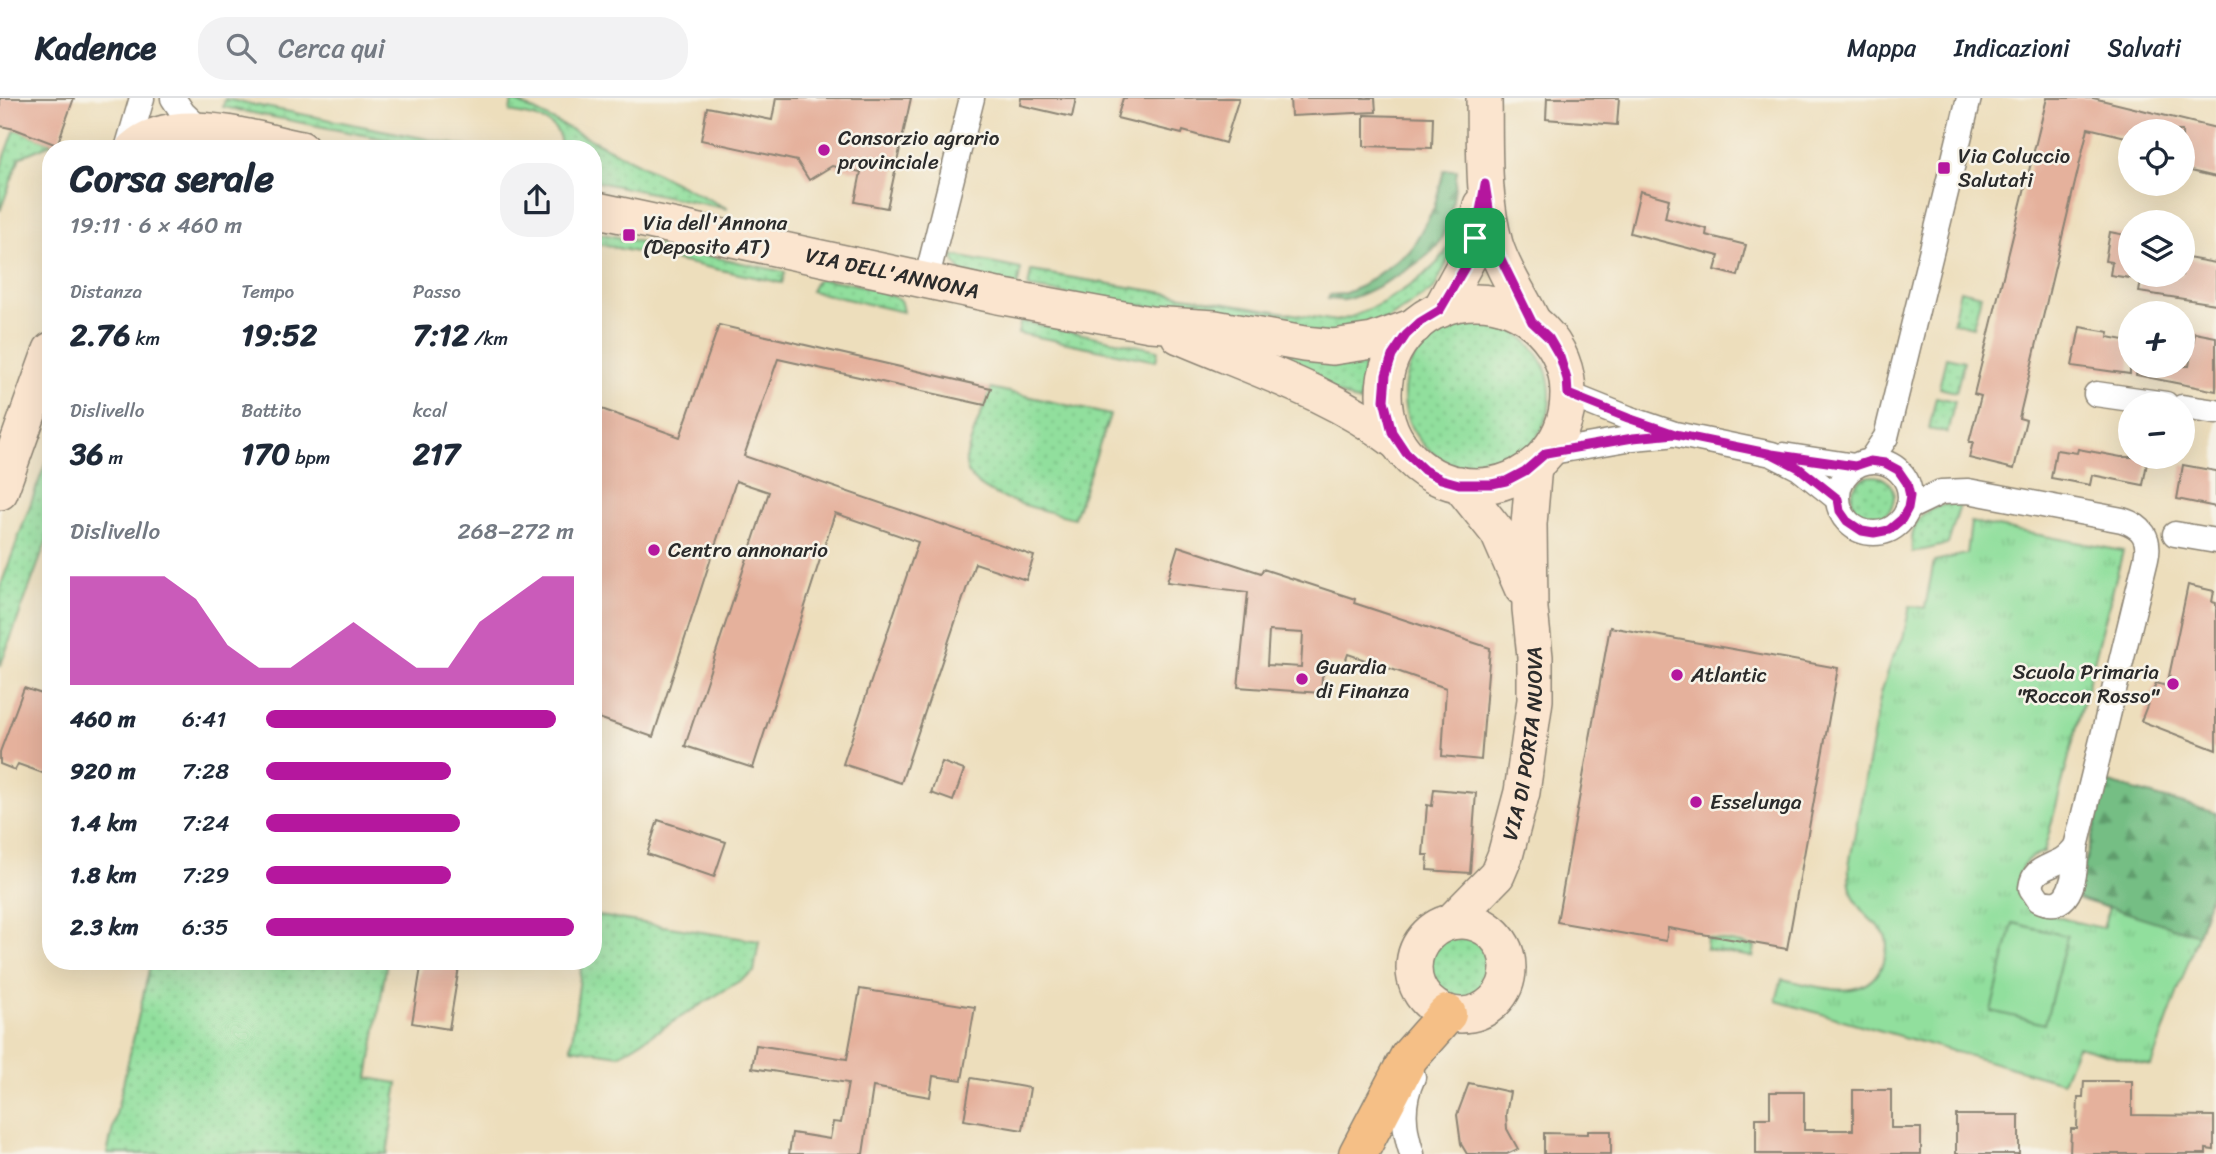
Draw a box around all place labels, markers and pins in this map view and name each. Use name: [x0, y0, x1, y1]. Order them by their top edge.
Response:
place label: Consorzio agrario provinciale: [837, 119, 1000, 181]
place label: Via Coluccio Salutati: [1958, 137, 2070, 199]
marker: Consorzio agrario provinciale: [816, 142, 832, 158]
marker: Via Coluccio Salutati: [1936, 160, 1952, 176]
place label: Via dell'Annona (Deposito AT): [643, 204, 788, 266]
pin: [1445, 208, 1505, 268]
marker: Via dell'Annona (Deposito AT): [621, 227, 637, 243]
place label: Centro annonario: [668, 531, 828, 569]
marker: Centro annonario: [646, 542, 662, 558]
place label: Guardia di Finanza: [1316, 648, 1410, 710]
place label: Scuola Primaria "Roccon Rosso": [2013, 653, 2160, 715]
place label: Atlantic: [1690, 656, 1767, 694]
marker: Atlantic: [1669, 667, 1685, 683]
marker: Guardia di Finanza: [1294, 671, 1310, 687]
marker: Scuola Primaria "Roccon Rosso": [2165, 676, 2181, 692]
place label: Esselunga: [1710, 783, 1802, 821]
marker: Esselunga: [1688, 794, 1704, 810]

